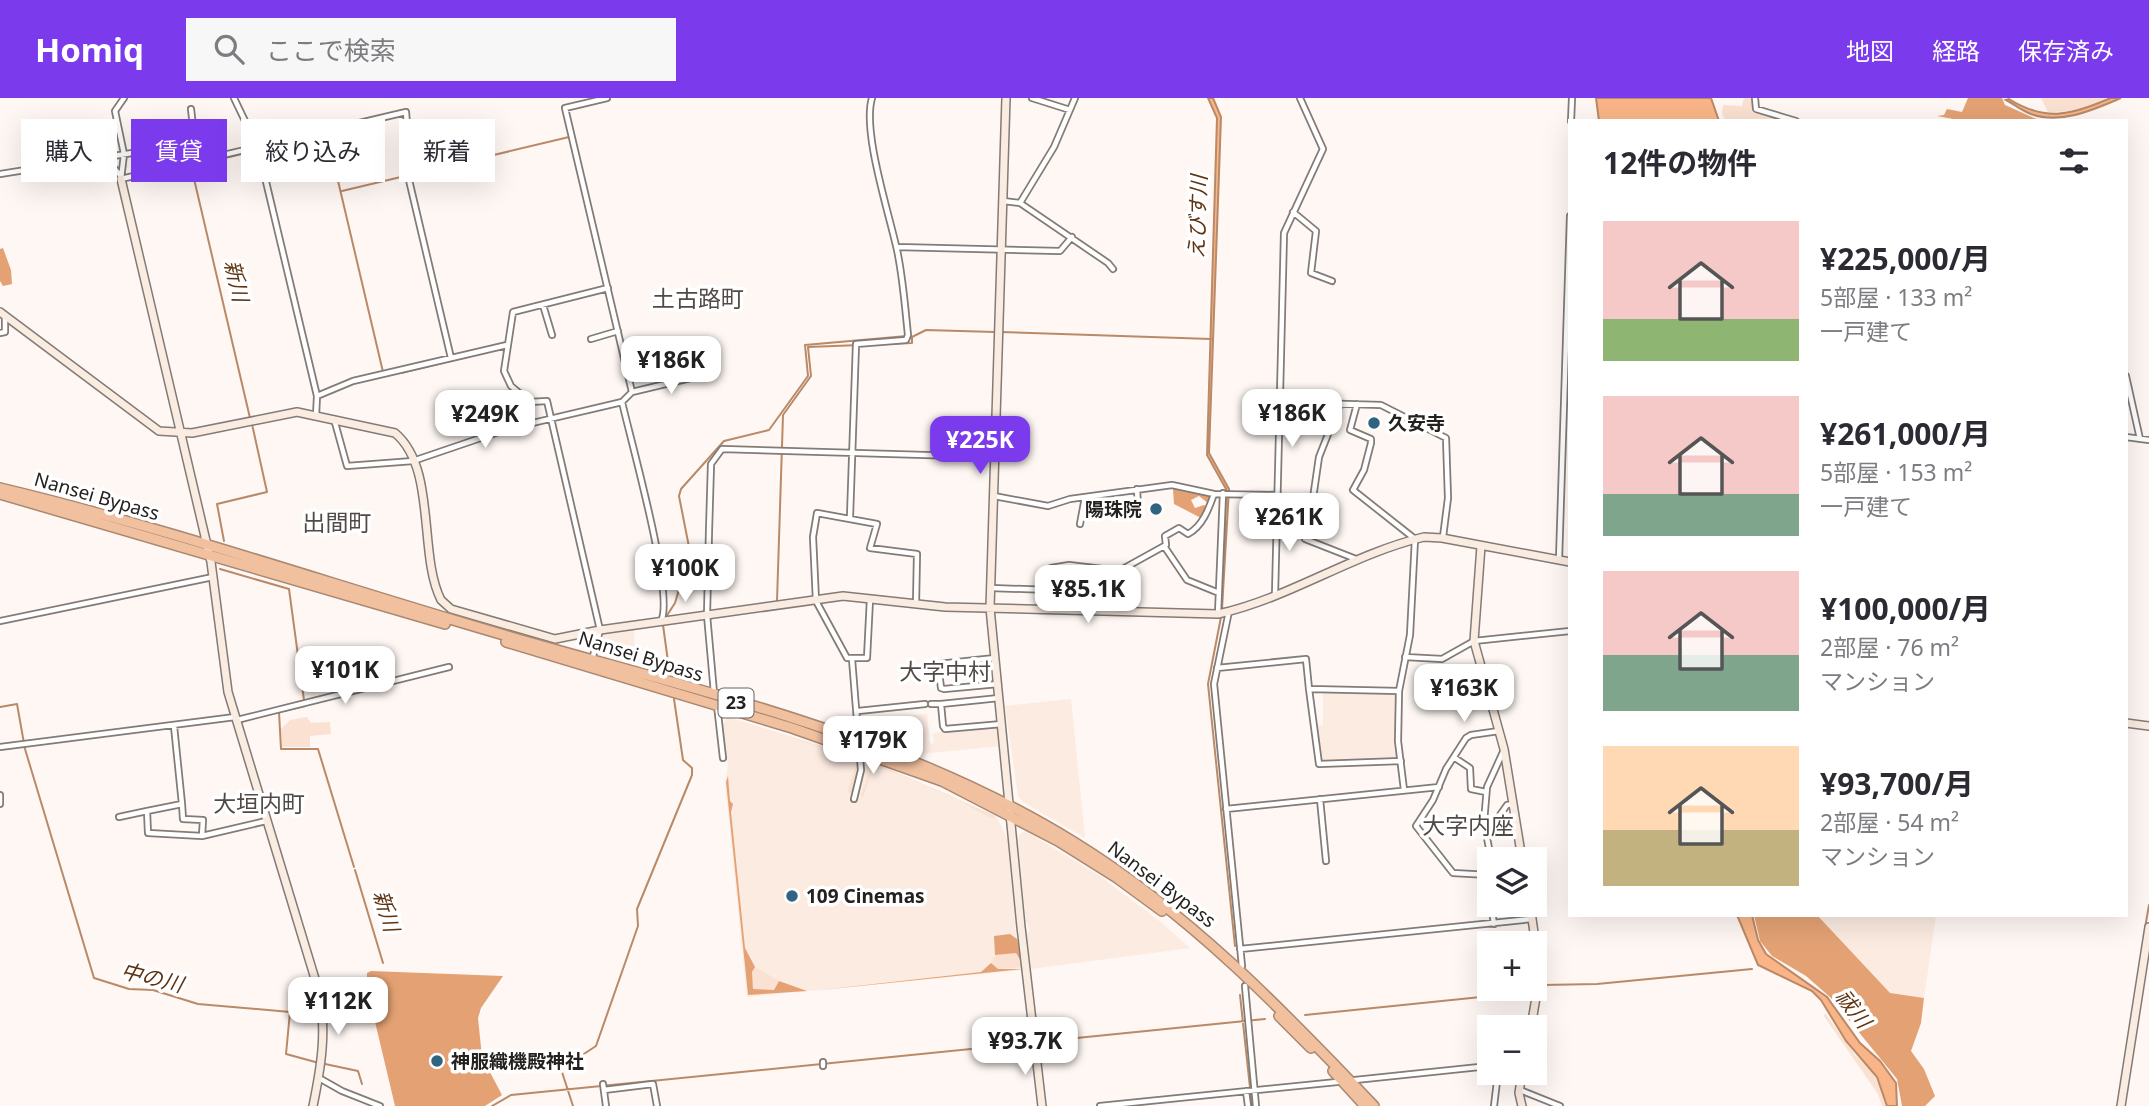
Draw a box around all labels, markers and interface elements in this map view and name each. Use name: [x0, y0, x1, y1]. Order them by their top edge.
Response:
search box: [186, 18, 676, 81]
text: Homiq: [35, 27, 144, 72]
icon: search: [210, 30, 248, 68]
text: ここで検索: [266, 32, 396, 68]
text: 地図: [1846, 34, 1894, 67]
text: 経路: [1932, 34, 1980, 67]
text: 保存済み: [2018, 34, 2114, 67]
chip: 購入: [21, 119, 117, 182]
chip: 賃貸: [131, 119, 227, 182]
chip: 絞り込み: [241, 119, 385, 182]
chip: 新着: [399, 119, 495, 182]
text: 12件の物件: [1603, 142, 1757, 183]
icon: filters: [2055, 142, 2093, 180]
water label: えびす川: [1182, 173, 1213, 259]
text: ¥225,000/月: [1820, 238, 1991, 279]
icon: home: [1659, 249, 1743, 333]
water label: 新川: [219, 257, 256, 306]
text: 5部屋 · 133 m²: [1820, 281, 1972, 313]
district label: 土古路町: [652, 282, 744, 314]
text: 一戸建て: [1820, 315, 1912, 347]
pin: ¥186K: [622, 336, 720, 396]
text: ¥186K: [637, 343, 705, 375]
pin: ¥249K: [436, 390, 534, 450]
pin: ¥186K: [1243, 390, 1341, 449]
text: ¥186K: [1258, 396, 1326, 428]
text: ¥249K: [451, 397, 519, 429]
place label: 久安寺: [1388, 410, 1445, 436]
text: ¥261,000/月: [1820, 413, 1991, 454]
marker: 久安寺: [1366, 415, 1382, 431]
pin: ¥225K: [931, 416, 1029, 476]
text: ¥225K: [946, 423, 1014, 455]
icon: home: [1659, 424, 1743, 508]
text: 5部屋 · 153 m²: [1820, 456, 1972, 488]
street label: Nansei Bypass: [31, 466, 163, 526]
text: 一戸建て: [1820, 490, 1912, 522]
pin: ¥261K: [1240, 494, 1338, 553]
place label: 陽珠院: [1085, 496, 1142, 522]
text: ¥261K: [1255, 500, 1323, 532]
marker: 陽珠院: [1148, 501, 1164, 517]
district label: 出間町: [303, 506, 372, 538]
pin: ¥100K: [636, 545, 734, 604]
text: ¥100K: [651, 551, 719, 583]
pin: ¥85.1K: [1031, 566, 1145, 625]
text: ¥85.1K: [1051, 572, 1125, 604]
text: ¥100,000/月: [1820, 588, 1991, 629]
icon: home: [1659, 599, 1743, 683]
street label: Nansei Bypass: [575, 625, 707, 687]
text: 2部屋 · 76 m²: [1820, 631, 1959, 663]
pin: ¥101K: [296, 646, 394, 706]
text: ¥101K: [311, 653, 379, 685]
district label: 大字中村: [899, 655, 991, 687]
pin: ¥163K: [1415, 664, 1513, 724]
text: マンション: [1820, 665, 1935, 697]
text: ¥163K: [1430, 671, 1498, 703]
road number: 23: [718, 688, 754, 718]
pin: ¥179K: [824, 716, 922, 776]
text: ¥179K: [839, 723, 907, 755]
text: ¥93,700/月: [1820, 763, 1974, 804]
icon: home: [1659, 774, 1743, 858]
district label: 大垣内町: [213, 787, 305, 819]
text: 2部屋 · 54 m²: [1820, 806, 1959, 838]
district label: 大字内座: [1422, 809, 1514, 841]
street label: Nansei Bypass: [1103, 835, 1221, 933]
text: マンション: [1820, 840, 1935, 872]
map controls: [1477, 847, 1547, 1085]
button: layers: [1477, 847, 1547, 917]
place label: 109 Cinemas: [806, 883, 925, 909]
water label: 新川: [367, 887, 407, 937]
marker: 109 Cinemas: [784, 888, 800, 904]
button: +: [1477, 931, 1547, 1001]
water label: 中の川: [118, 956, 188, 999]
pin: ¥112K: [289, 978, 387, 1037]
water label: 祓川: [1830, 983, 1879, 1035]
text: ¥112K: [304, 984, 372, 1016]
button: −: [1477, 1015, 1547, 1085]
pin: ¥93.7K: [968, 1018, 1082, 1077]
text: ¥93.7K: [988, 1024, 1062, 1056]
place label: 神服織機殿神社: [451, 1048, 584, 1074]
marker: 神服織機殿神社: [429, 1053, 445, 1069]

